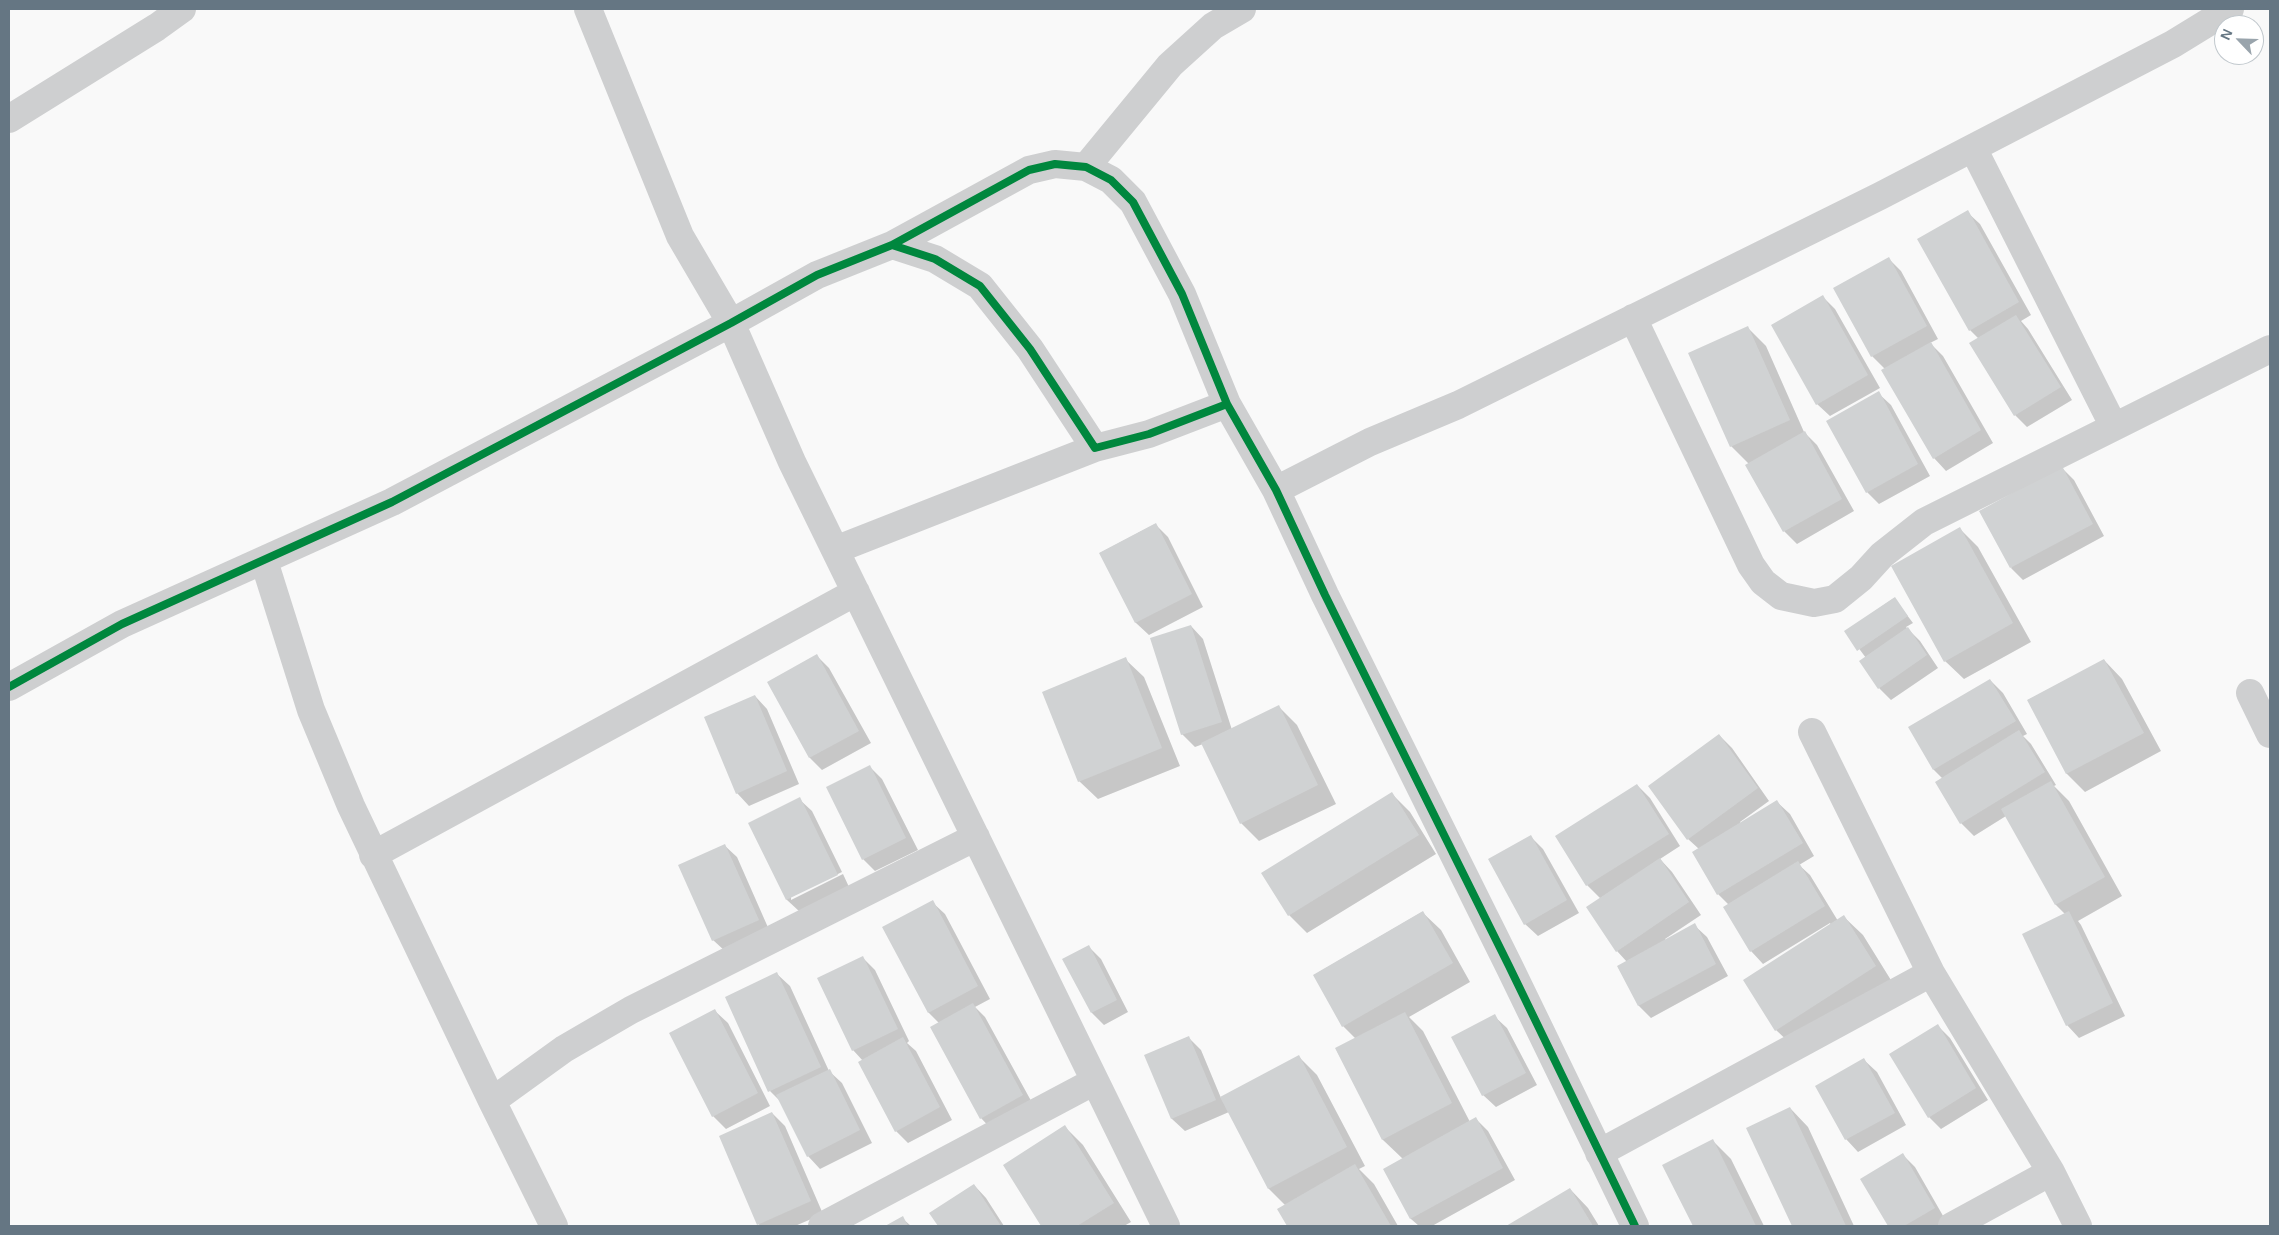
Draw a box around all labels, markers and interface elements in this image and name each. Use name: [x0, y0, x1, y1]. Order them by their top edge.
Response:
north arrow: [2214, 15, 2264, 65]
text: N: [2217, 26, 2236, 42]

